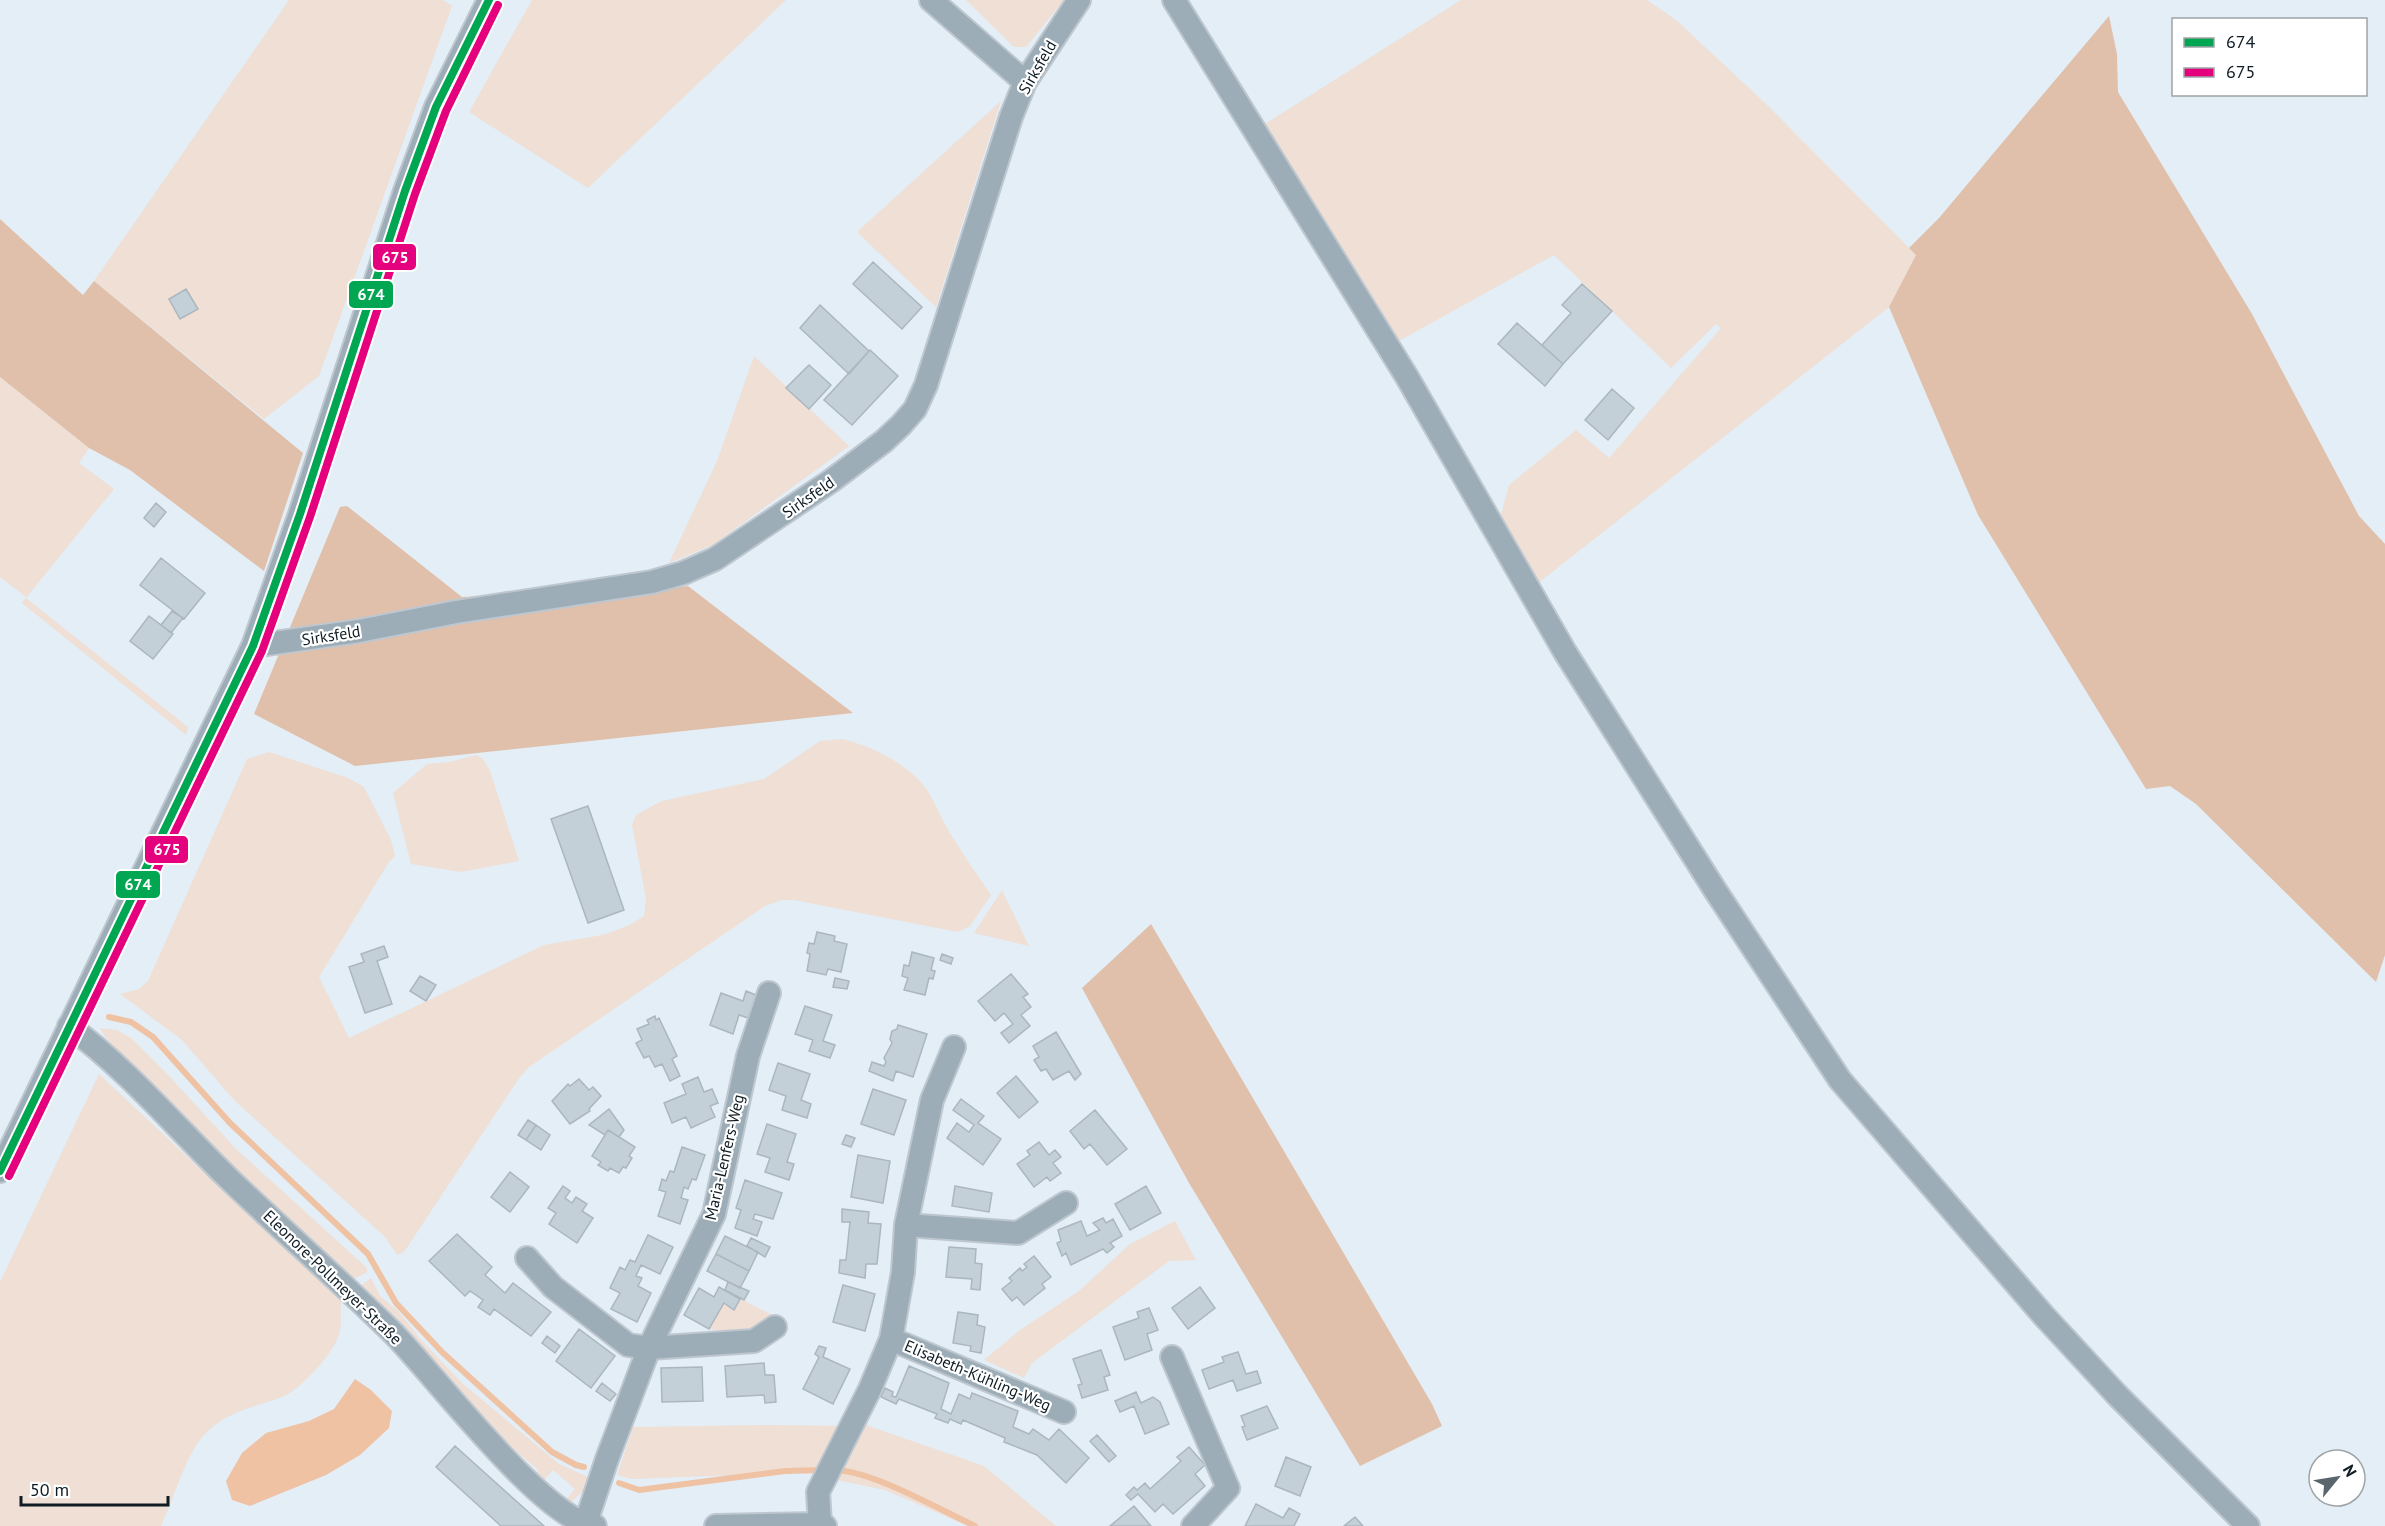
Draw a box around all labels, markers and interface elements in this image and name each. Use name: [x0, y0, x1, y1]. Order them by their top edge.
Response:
legend: [2172, 18, 2367, 96]
text: 674: [2226, 30, 2256, 53]
street label: Sirksfeld: [1014, 36, 1060, 98]
text: 675: [2226, 60, 2255, 83]
line badge: 675: [372, 243, 417, 271]
text: 675: [381, 247, 409, 267]
line badge: 674: [348, 280, 394, 309]
text: 674: [357, 284, 385, 304]
street label: Sirksfeld: [778, 472, 838, 522]
street label: Sirksfeld: [300, 621, 362, 649]
line badge: 675: [144, 835, 189, 864]
text: 675: [153, 839, 181, 859]
line badge: 674: [115, 870, 161, 899]
text: 674: [124, 874, 152, 894]
street label: Maria-Lenfers-Weg: [700, 1092, 748, 1222]
street label: Eleonore-Pollmeyer-Straße: [260, 1206, 406, 1348]
street label: Elisabeth-Kühling-Weg: [902, 1335, 1054, 1415]
north arrow: [2307, 1448, 2367, 1508]
text: N: [2339, 1461, 2361, 1480]
scale bar: [21, 1469, 168, 1507]
text: 50 m: [30, 1478, 69, 1501]

